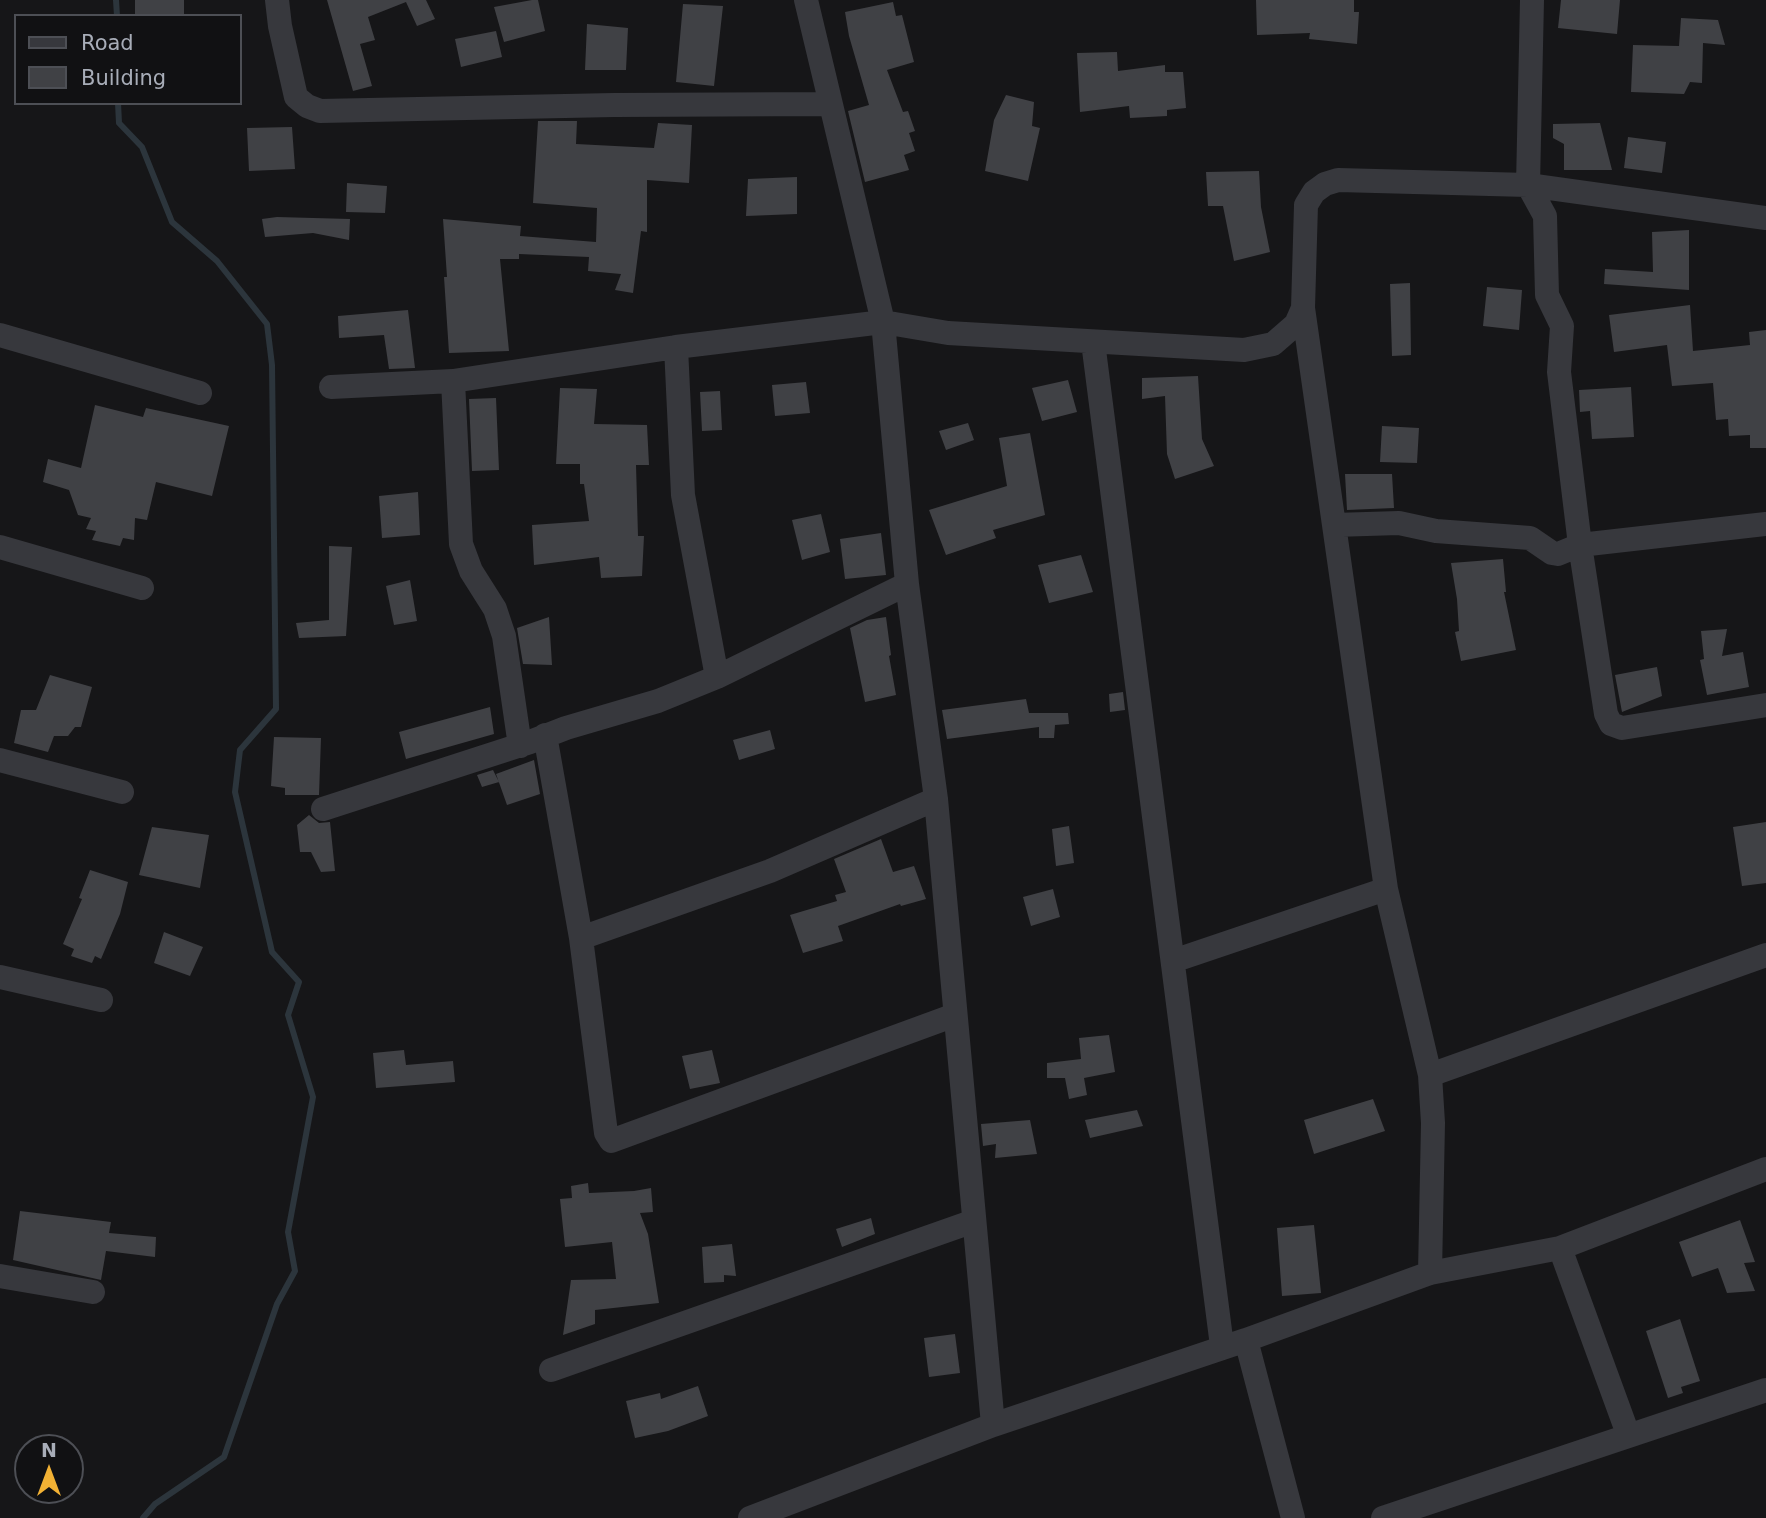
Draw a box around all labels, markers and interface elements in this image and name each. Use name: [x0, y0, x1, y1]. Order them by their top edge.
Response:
legend: [14, 14, 242, 105]
text: Road: [81, 31, 134, 55]
text: Building: [81, 66, 166, 90]
north arrow: [14, 1434, 84, 1504]
text: N: [41, 1439, 57, 1461]

